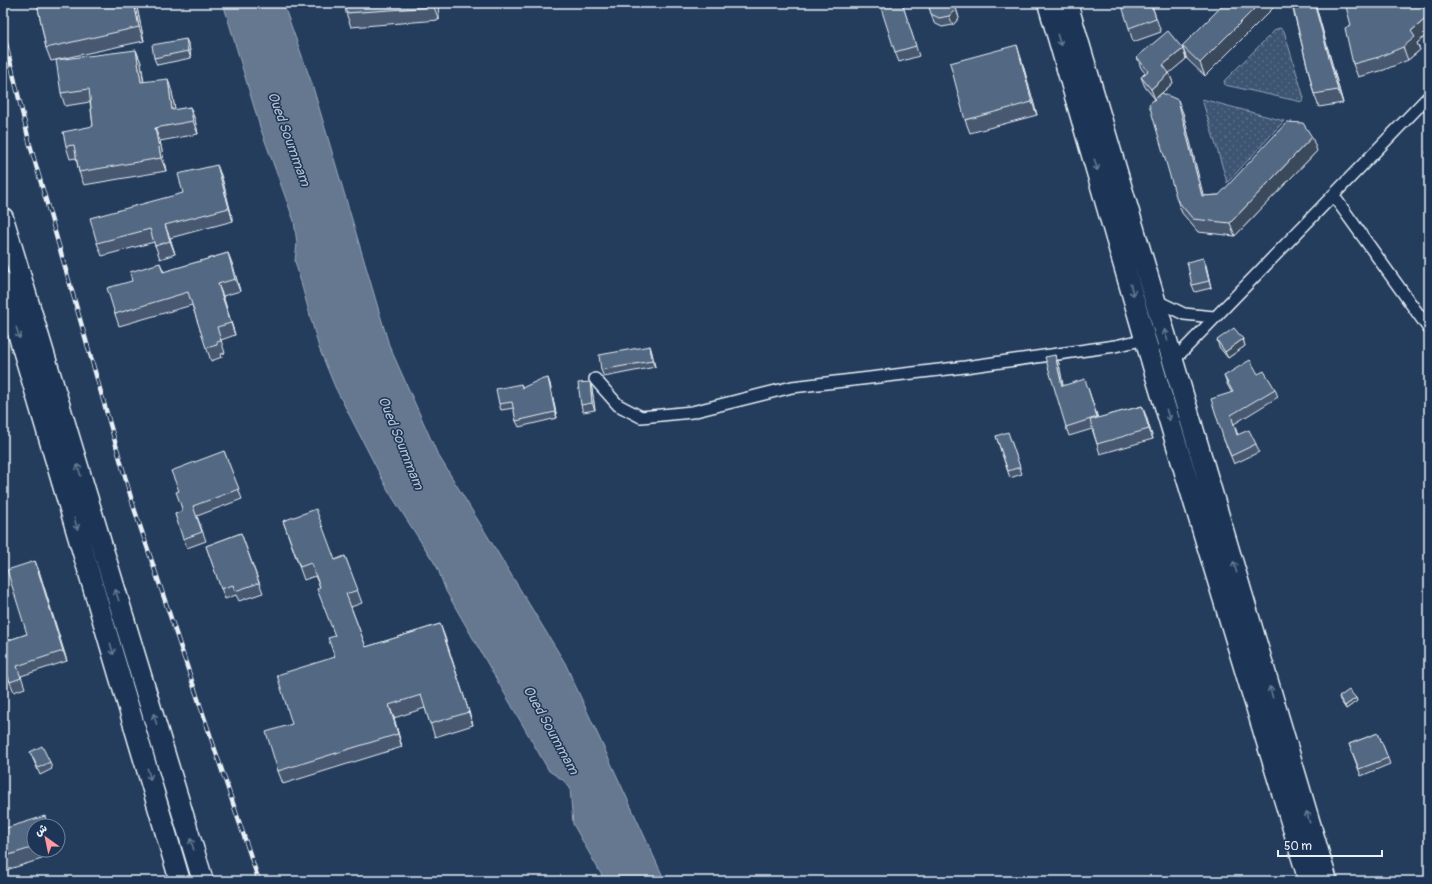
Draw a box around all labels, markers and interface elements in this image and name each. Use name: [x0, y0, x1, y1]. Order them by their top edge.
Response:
one-way arrow: [1056, 34, 1063, 47]
water label: Oued Soummam: [264, 90, 314, 190]
one-way arrow: [1093, 158, 1100, 171]
one-way arrow: [1129, 283, 1136, 296]
one-way arrow: [15, 326, 22, 339]
one-way arrow: [1162, 329, 1169, 342]
water label: Oued Soummam: [375, 394, 428, 493]
one-way arrow: [1165, 408, 1172, 421]
one-way arrow: [75, 464, 82, 477]
one-way arrow: [73, 518, 80, 531]
one-way arrow: [1231, 561, 1238, 574]
one-way arrow: [113, 588, 120, 601]
one-way arrow: [109, 642, 116, 655]
water label: Oued Soummam: [520, 683, 583, 779]
one-way arrow: [1267, 686, 1274, 699]
one-way arrow: [151, 713, 158, 726]
one-way arrow: [146, 767, 153, 780]
one-way arrow: [1304, 810, 1311, 823]
north arrow: [26, 818, 66, 858]
text: ش: [32, 821, 49, 839]
scale bar: [1278, 832, 1382, 858]
one-way arrow: [188, 837, 195, 850]
text: 50 m: [1284, 839, 1312, 854]

